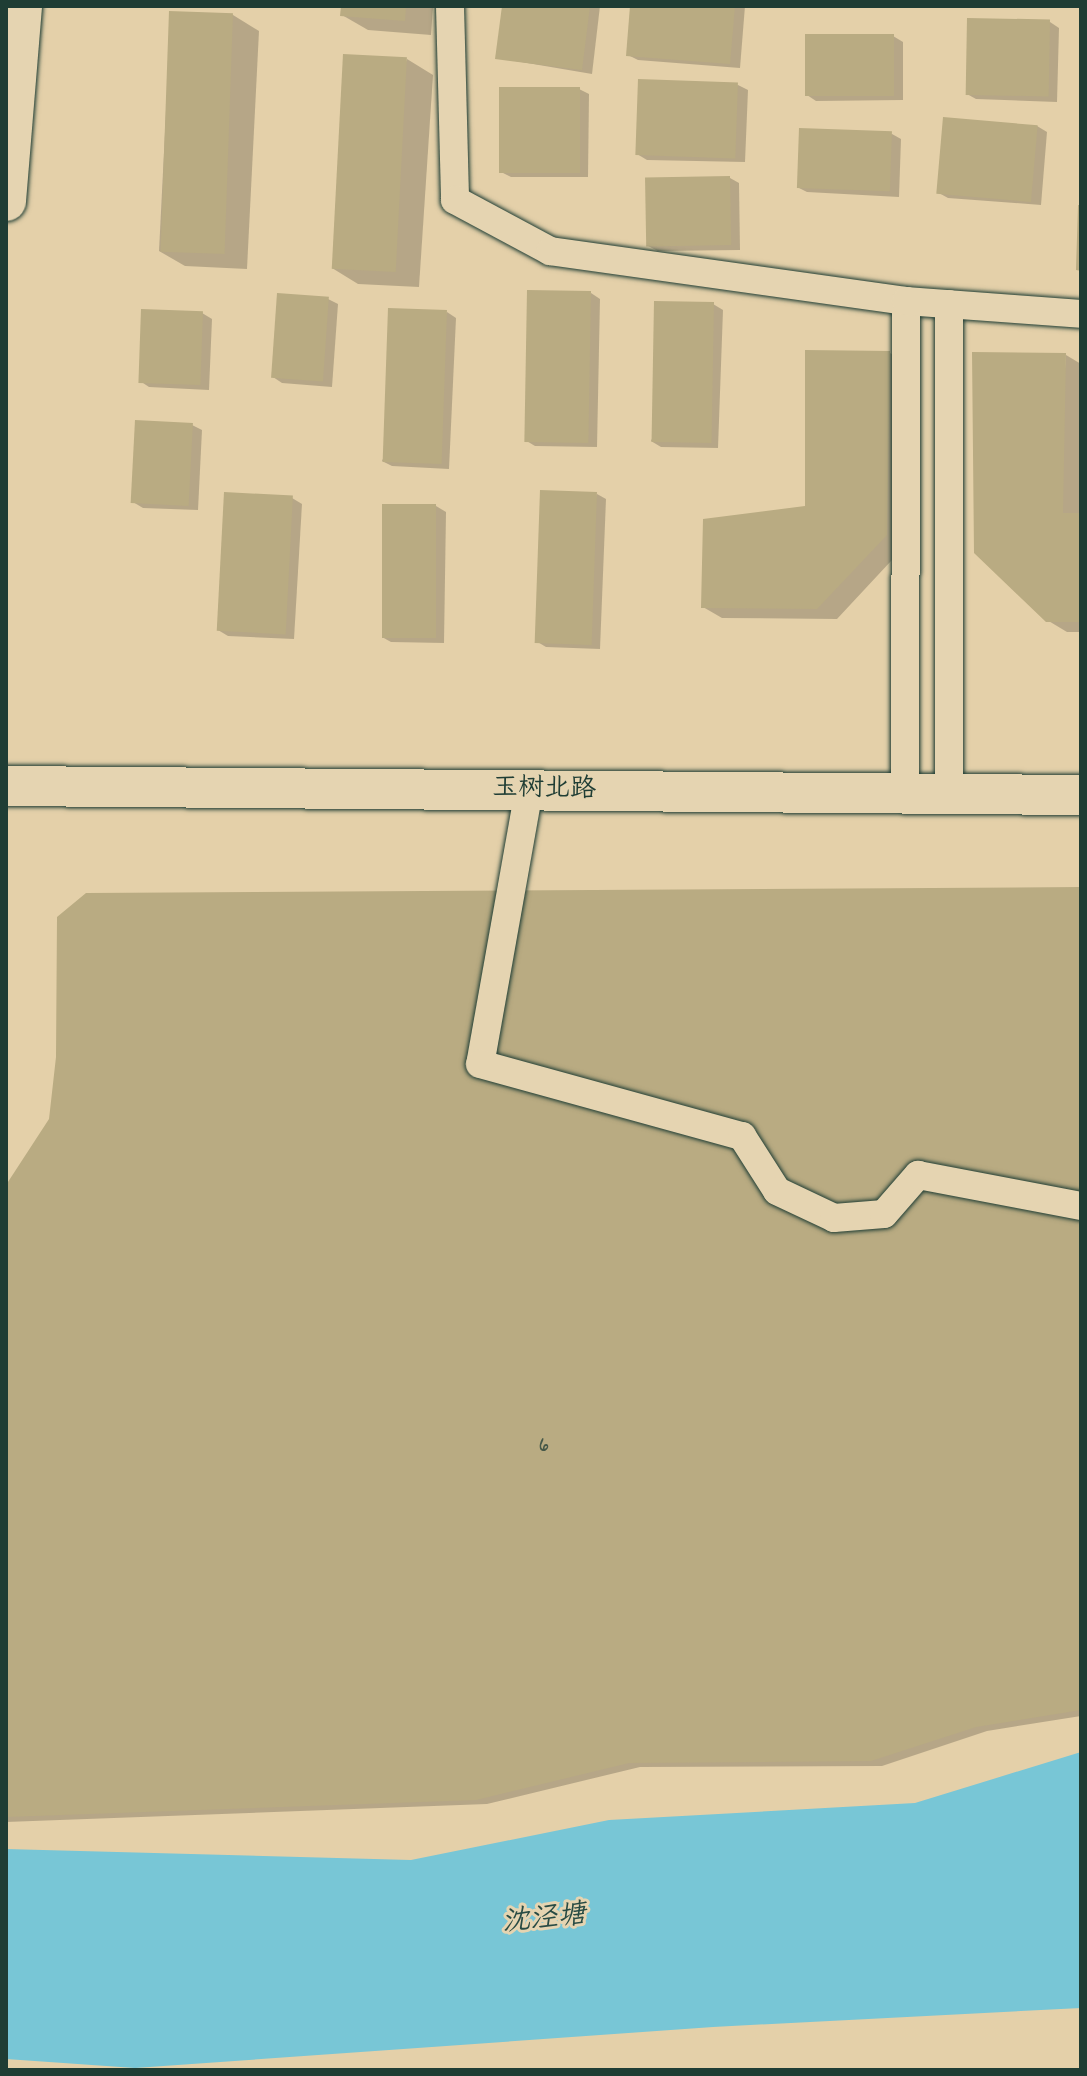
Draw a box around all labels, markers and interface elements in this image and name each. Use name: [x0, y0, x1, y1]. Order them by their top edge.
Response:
street label: 玉树北路: [492, 773, 596, 807]
house number: 6: [539, 1434, 549, 1460]
water label: 沈泾塘: [500, 1900, 588, 1942]

